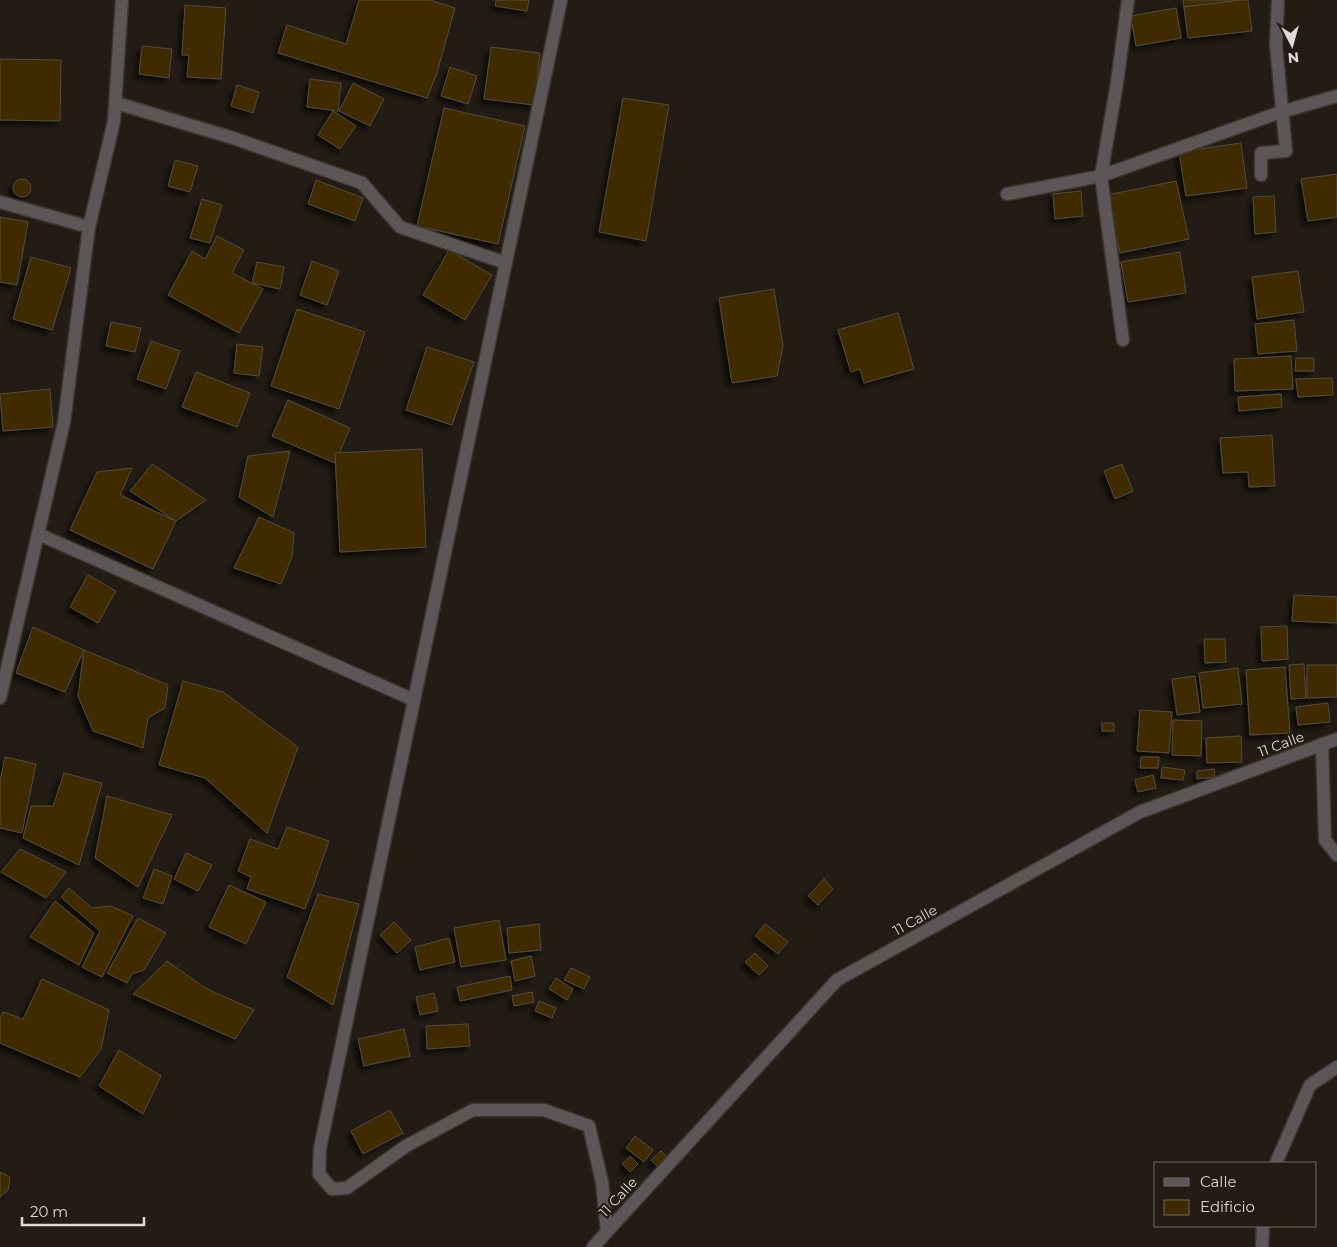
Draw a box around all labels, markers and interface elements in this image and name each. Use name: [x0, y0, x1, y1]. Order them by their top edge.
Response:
north arrow: [1267, 20, 1317, 70]
text: N: [1287, 48, 1300, 67]
street label: 11 Calle: [1255, 727, 1307, 761]
street label: 11 Calle: [890, 901, 940, 939]
legend: [1154, 1162, 1317, 1227]
text: Calle: [1200, 1172, 1237, 1191]
street label: 11 Calle: [595, 1173, 641, 1221]
scale bar: [22, 1194, 145, 1226]
text: Edificio: [1200, 1197, 1255, 1216]
text: 20 m: [30, 1202, 68, 1221]

